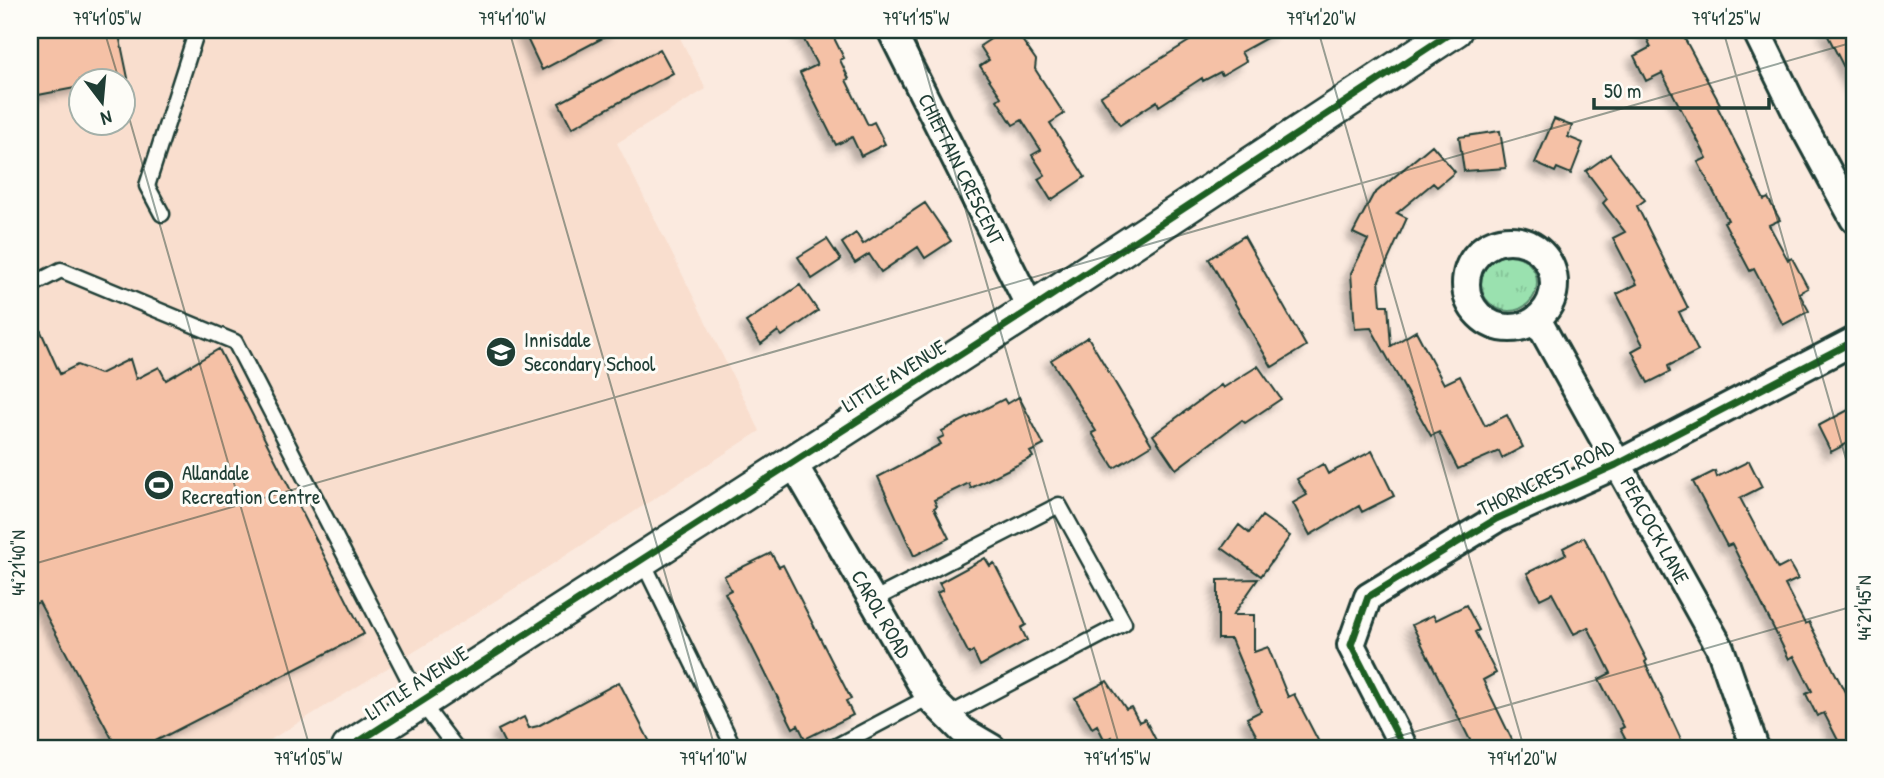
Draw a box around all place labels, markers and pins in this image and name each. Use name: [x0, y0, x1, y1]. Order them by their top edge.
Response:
place label: Innisdale Secondary School: [524, 325, 656, 378]
school or university icon: Innisdale Secondary School: [484, 335, 518, 369]
place label: Allandale Recreation Centre: [182, 458, 320, 511]
sports icon: Allandale Recreation Centre: [142, 468, 176, 502]

